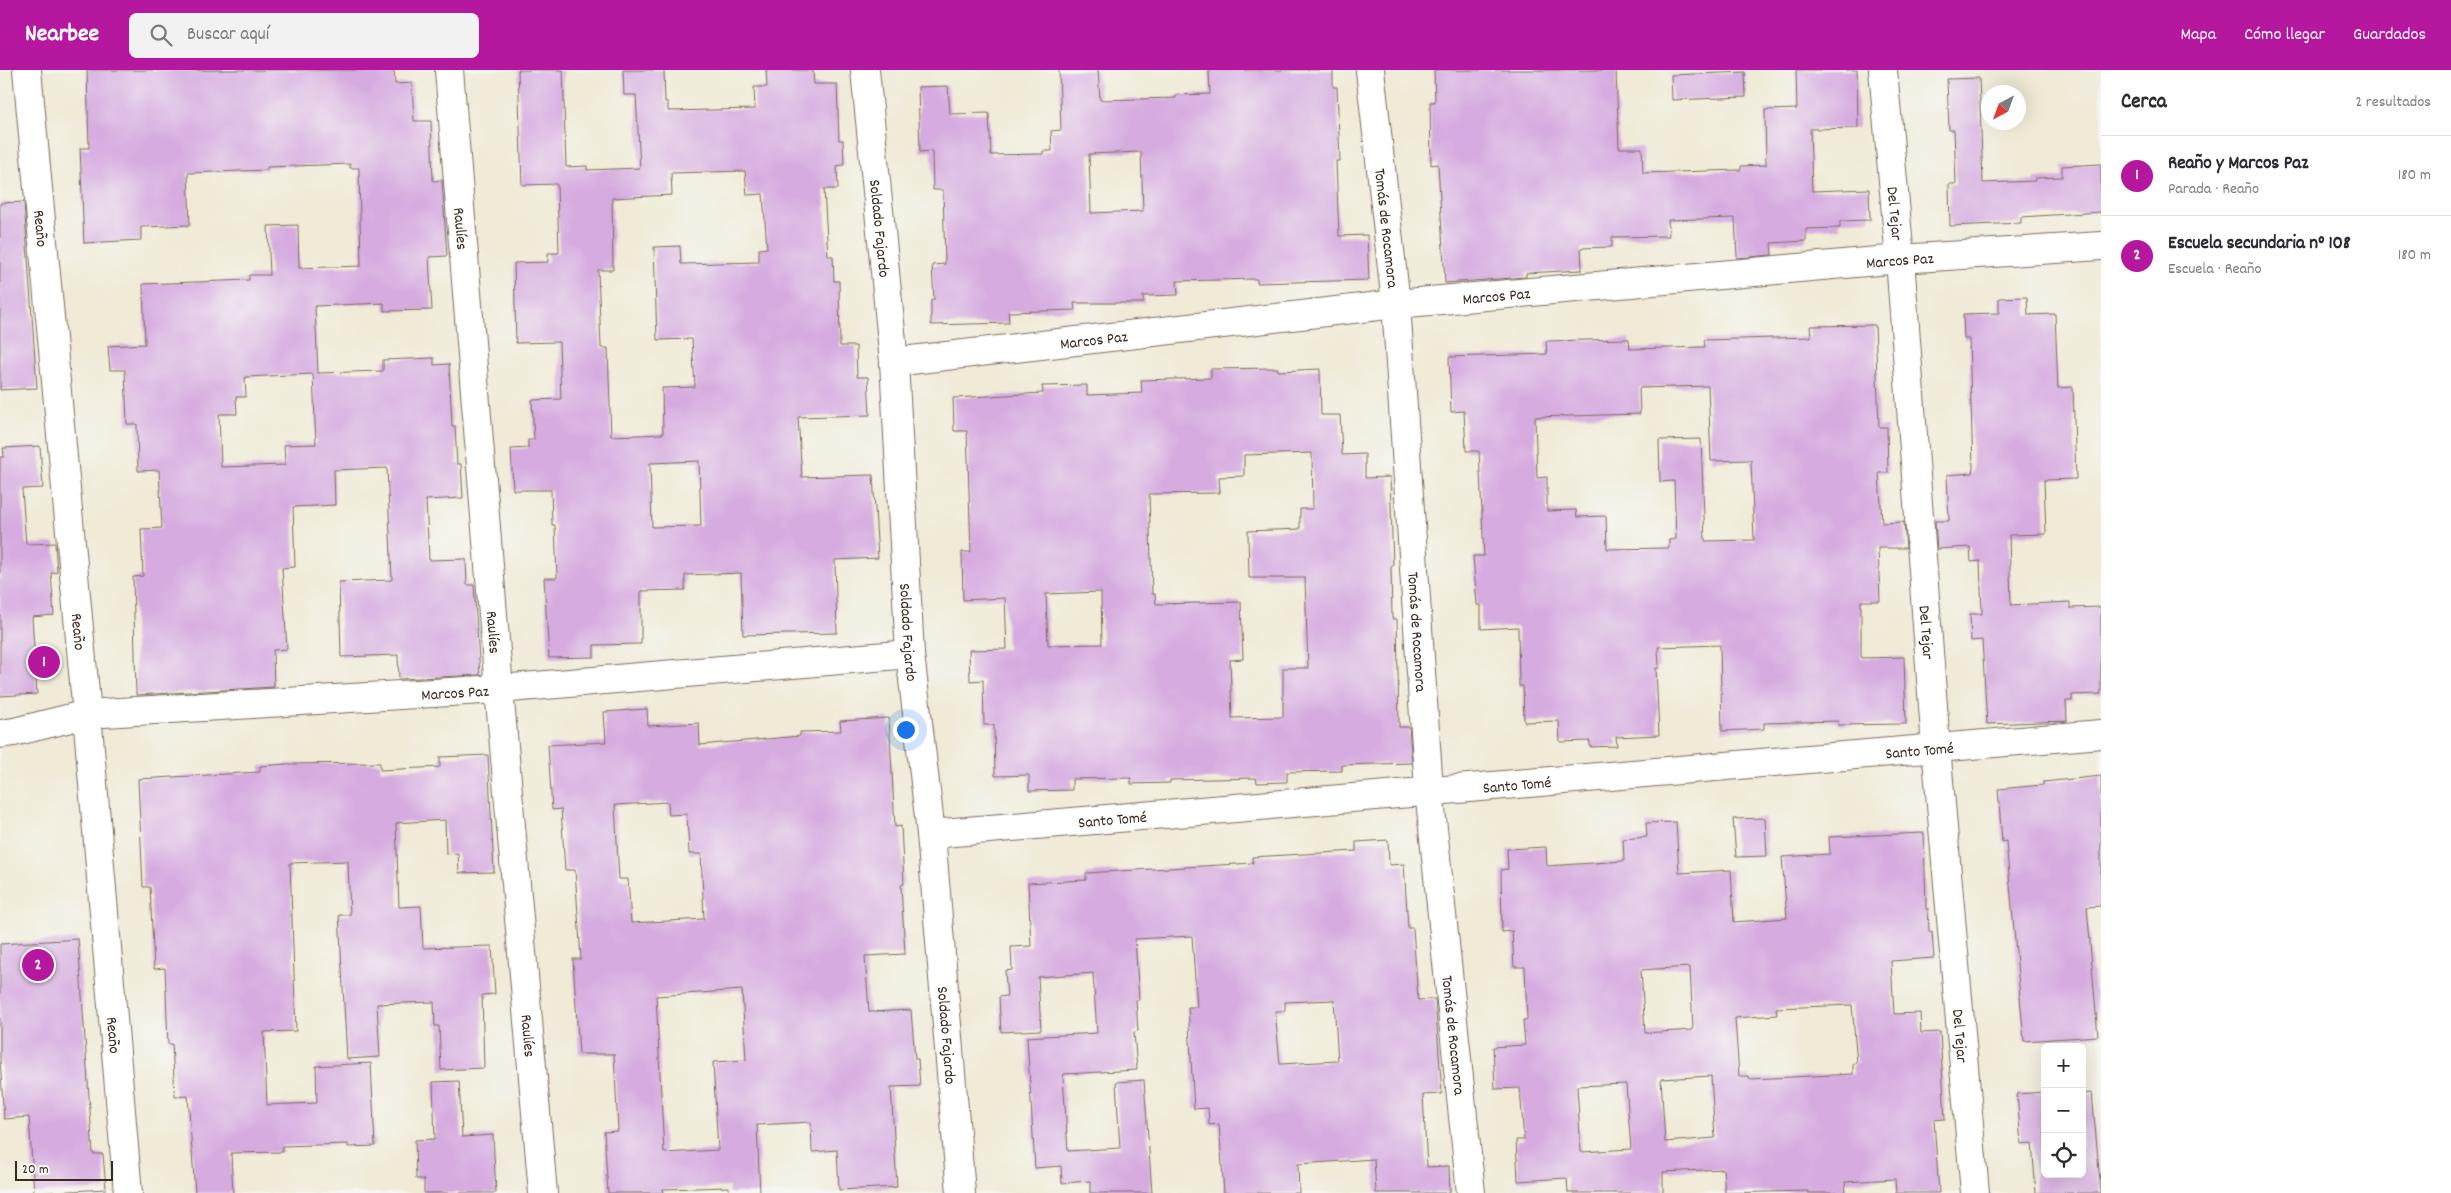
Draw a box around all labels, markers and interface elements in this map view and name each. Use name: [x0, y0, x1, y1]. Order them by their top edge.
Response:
search box: [129, 13, 479, 58]
text: Nearbee: [25, 18, 99, 52]
icon: search: [147, 21, 175, 49]
text: Buscar aquí: [187, 22, 269, 49]
text: Mapa: [2180, 23, 2216, 48]
text: Cómo llegar: [2244, 23, 2325, 48]
text: Guardados: [2353, 23, 2426, 48]
north arrow: [1981, 85, 2026, 130]
text: Cerca: [2121, 88, 2167, 118]
text: 2 resultados: [2355, 91, 2431, 114]
text: Reaño y Marcos Paz: [2168, 151, 2308, 178]
text: 1: [2135, 164, 2139, 187]
text: 180 m: [2398, 164, 2431, 187]
street label: Tomás de Rocamora: [1367, 167, 1403, 290]
street label: Soldado Fajardo: [862, 178, 895, 279]
text: Parada · Reaño: [2168, 178, 2259, 201]
street label: Del Tejar: [1880, 186, 1907, 242]
street label: Raulíes: [446, 206, 473, 251]
street label: Reaño: [26, 209, 52, 248]
text: Escuela secundaria n° 108: [2168, 231, 2351, 258]
text: 2: [2134, 244, 2141, 267]
text: 180 m: [2398, 244, 2431, 267]
street label: Marcos Paz: [1865, 248, 1934, 276]
text: Escuela · Reaño: [2168, 258, 2262, 281]
street label: Marcos Paz: [1462, 283, 1531, 312]
street label: Marcos Paz: [1059, 326, 1129, 357]
street label: Tomás de Rocamora: [1400, 571, 1431, 693]
street label: Soldado Fajardo: [892, 583, 922, 683]
street label: Del Tejar: [1912, 605, 1938, 660]
street label: Raulíes: [479, 610, 505, 655]
street label: Reaño: [64, 612, 90, 651]
pin: 1: [28, 643, 60, 681]
street label: Marcos Paz: [421, 681, 490, 708]
your location: [893, 717, 919, 743]
street label: Santo Tomé: [1884, 738, 1955, 766]
street label: Santo Tomé: [1482, 772, 1552, 801]
street label: Santo Tomé: [1077, 807, 1148, 835]
pin: 2: [22, 946, 54, 984]
street label: Tomás de Rocamora: [1434, 974, 1470, 1097]
street label: Soldado Fajardo: [930, 985, 961, 1085]
street label: Del Tejar: [1945, 1008, 1973, 1064]
street label: Raulíes: [513, 1014, 540, 1058]
street label: Reaño: [99, 1016, 125, 1055]
map controls: [2041, 1043, 2086, 1178]
button: +: [2041, 1043, 2086, 1088]
button: −: [2041, 1088, 2086, 1133]
button: locate: [2041, 1133, 2086, 1178]
scale bar: [15, 1158, 112, 1181]
text: 20 m: [22, 1160, 49, 1180]

